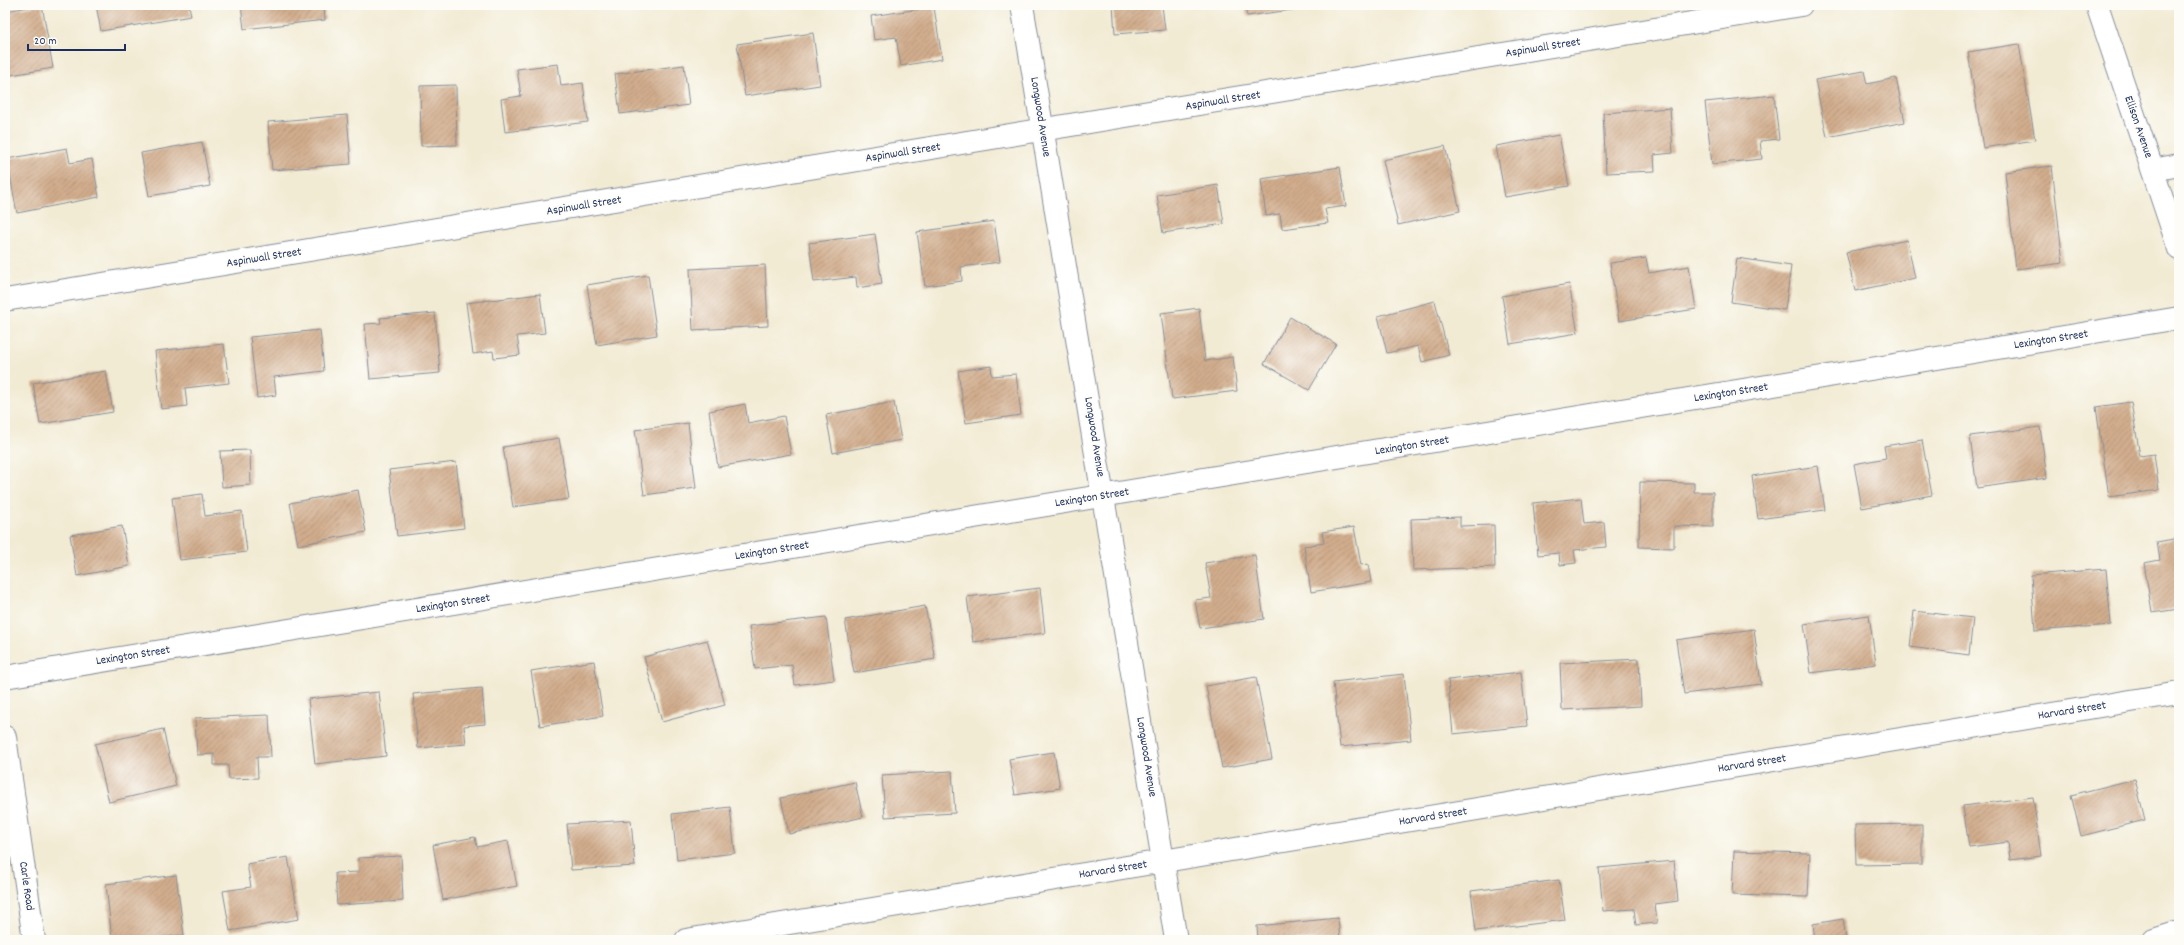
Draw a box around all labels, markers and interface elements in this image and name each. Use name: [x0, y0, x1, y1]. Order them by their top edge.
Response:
scale bar: [28, 26, 125, 52]
text: 20 m: [34, 33, 57, 50]
street label: Aspinwall Street: [1504, 34, 1582, 62]
street label: Longwood Avenue: [1025, 76, 1055, 158]
street label: Aspinwall Street: [1184, 87, 1262, 115]
street label: Ellison Avenue: [2119, 94, 2157, 160]
street label: Aspinwall Street: [864, 139, 942, 167]
street label: Aspinwall Street: [545, 192, 623, 220]
street label: Aspinwall Street: [225, 244, 303, 272]
street label: Lexington Street: [2013, 326, 2090, 354]
street label: Lexington Street: [1693, 379, 1770, 407]
street label: Longwood Avenue: [1079, 396, 1109, 478]
street label: Lexington Street: [1374, 432, 1451, 460]
street label: Lexington Street: [1054, 484, 1131, 512]
street label: Lexington Street: [734, 537, 811, 565]
street label: Lexington Street: [415, 590, 492, 618]
street label: Lexington Street: [95, 642, 172, 670]
street label: Harvard Street: [2037, 697, 2108, 725]
street label: Longwood Avenue: [1131, 716, 1161, 798]
street label: Harvard Street: [1717, 750, 1788, 778]
street label: Harvard Street: [1398, 803, 1469, 831]
street label: Harvard Street: [1078, 856, 1149, 884]
street label: Carle Road: [14, 860, 38, 912]

